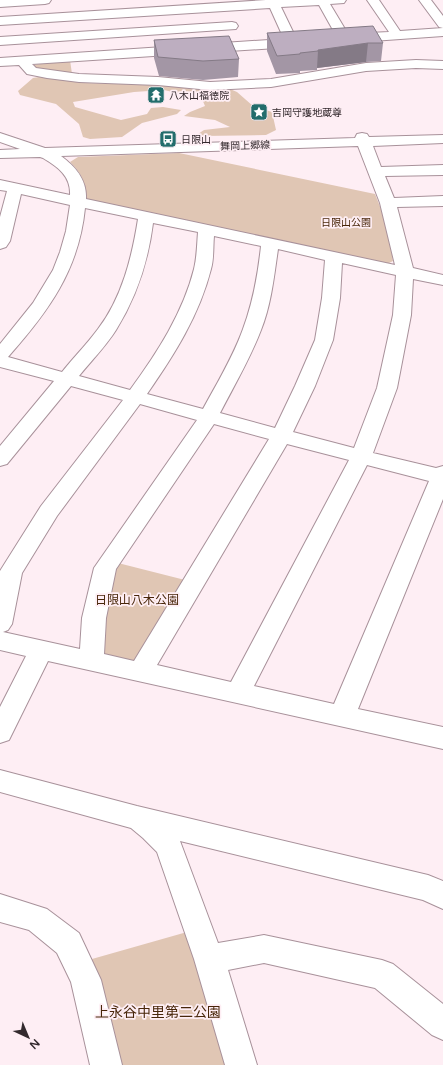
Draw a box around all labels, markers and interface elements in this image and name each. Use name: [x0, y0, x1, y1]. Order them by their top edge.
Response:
temple icon: 八木山福徳院: [146, 85, 166, 105]
place label: 八木山福徳院: [169, 90, 229, 102]
place icon: 吉岡守護地蔵尊: [249, 102, 269, 122]
place label: 吉岡守護地蔵尊: [272, 107, 342, 119]
bus stop icon: 日限山: [158, 129, 178, 149]
place label: 日限山: [181, 134, 211, 146]
street label: 舞岡上郷線: [220, 139, 270, 153]
park label: 日限山公園: [321, 217, 371, 229]
park label: 日限山八木公園: [95, 593, 179, 607]
park label: 上永谷中里第二公園: [95, 1004, 221, 1021]
north arrow: [8, 1017, 48, 1057]
text: N: [27, 1036, 42, 1052]

